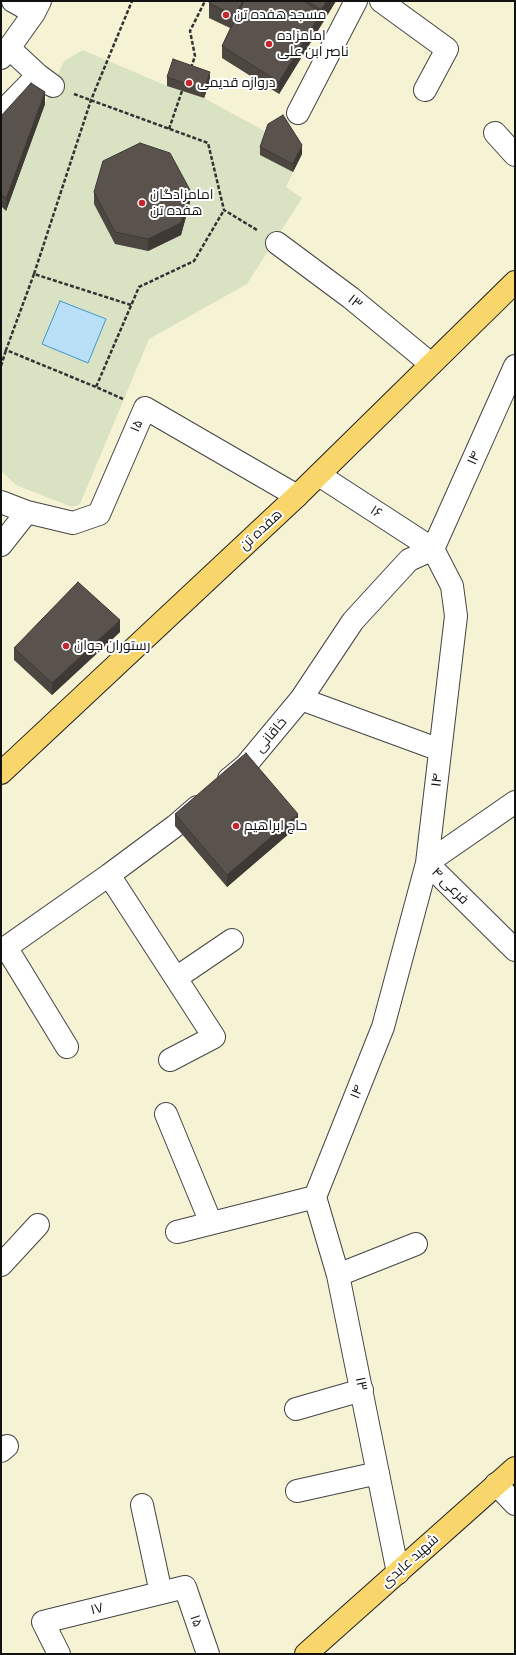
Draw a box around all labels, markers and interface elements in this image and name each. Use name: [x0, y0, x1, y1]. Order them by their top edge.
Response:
place label: مسجد هفده تن: [234, 7, 327, 23]
marker: مسجد هفده تن: [221, 10, 231, 20]
place label: امامزاده ناصر ابن علی: [277, 28, 349, 60]
marker: امامزاده ناصر ابن علی: [264, 39, 274, 49]
place label: دروازه قدیمی: [197, 75, 275, 91]
marker: دروازه قدیمی: [184, 78, 194, 88]
place label: امامزادگان هفده تن: [150, 187, 214, 220]
marker: امامزادگان هفده تن: [137, 198, 147, 208]
street label: ۱۳: [344, 291, 366, 313]
street label: ۱۵: [127, 417, 147, 435]
street label: ۱۴: [464, 448, 484, 468]
street label: ۱۶: [367, 502, 385, 522]
street label: هفده تن: [236, 506, 286, 554]
place label: رستوران جوان: [74, 638, 150, 654]
marker: رستوران جوان: [61, 641, 71, 651]
street label: خاقانی: [252, 714, 290, 756]
street label: ۱۴: [428, 772, 446, 788]
place label: حاج ابراهیم: [244, 818, 307, 834]
marker: حاج ابراهیم: [231, 821, 241, 831]
street label: فرعی ۴: [428, 864, 472, 908]
street label: ۱۴: [347, 1083, 367, 1101]
street label: ۱۳: [351, 1376, 371, 1392]
street label: شهید عابدی: [378, 1531, 442, 1591]
street label: ۱۷: [89, 1599, 105, 1619]
street label: ۱۵: [186, 1613, 206, 1629]

